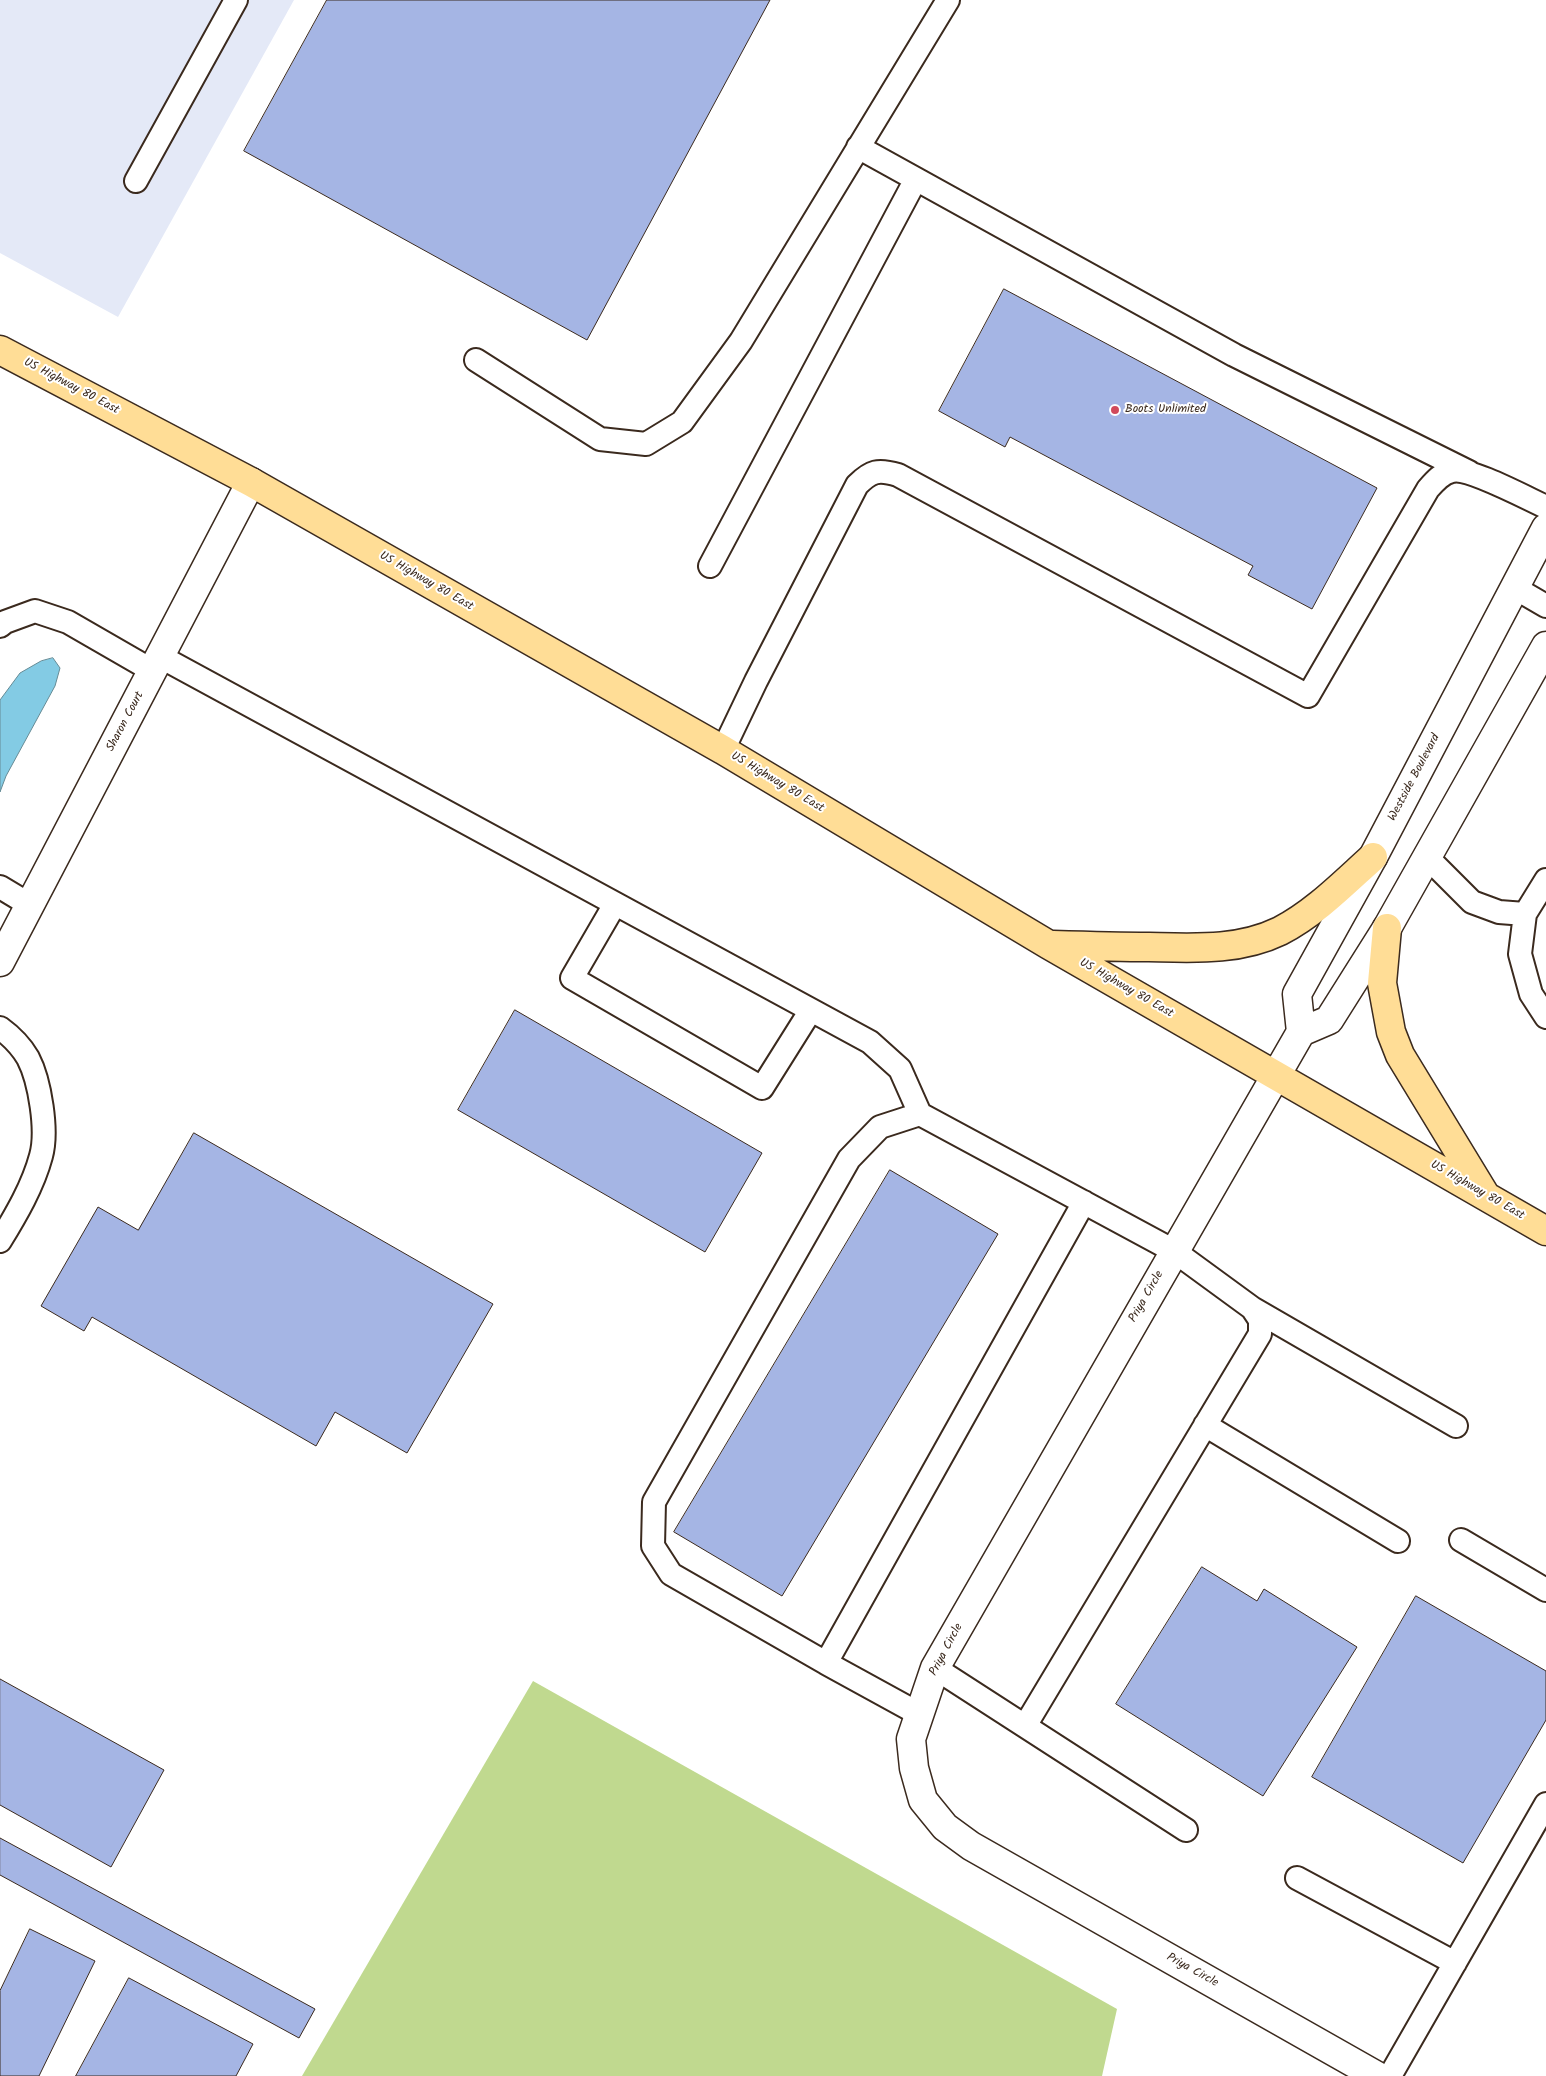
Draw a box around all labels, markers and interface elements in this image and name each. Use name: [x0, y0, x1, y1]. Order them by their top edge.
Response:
street label: US Highway 80 East: [21, 356, 121, 418]
place label: Boots Unlimited: [1125, 403, 1206, 417]
marker: Boots Unlimited: [1109, 404, 1121, 416]
street label: US Highway 80 East: [377, 549, 475, 615]
street label: Sharon Court: [104, 689, 148, 755]
street label: Westside Boulevard: [1386, 732, 1444, 824]
street label: US Highway 80 East: [728, 750, 826, 816]
street label: US Highway 80 East: [1077, 956, 1175, 1022]
street label: US Highway 80 East: [1428, 1158, 1526, 1224]
street label: Priya Circle: [1126, 1269, 1168, 1325]
street label: Priya Circle: [927, 1621, 967, 1679]
street label: Priya Circle: [1164, 1951, 1220, 1991]

